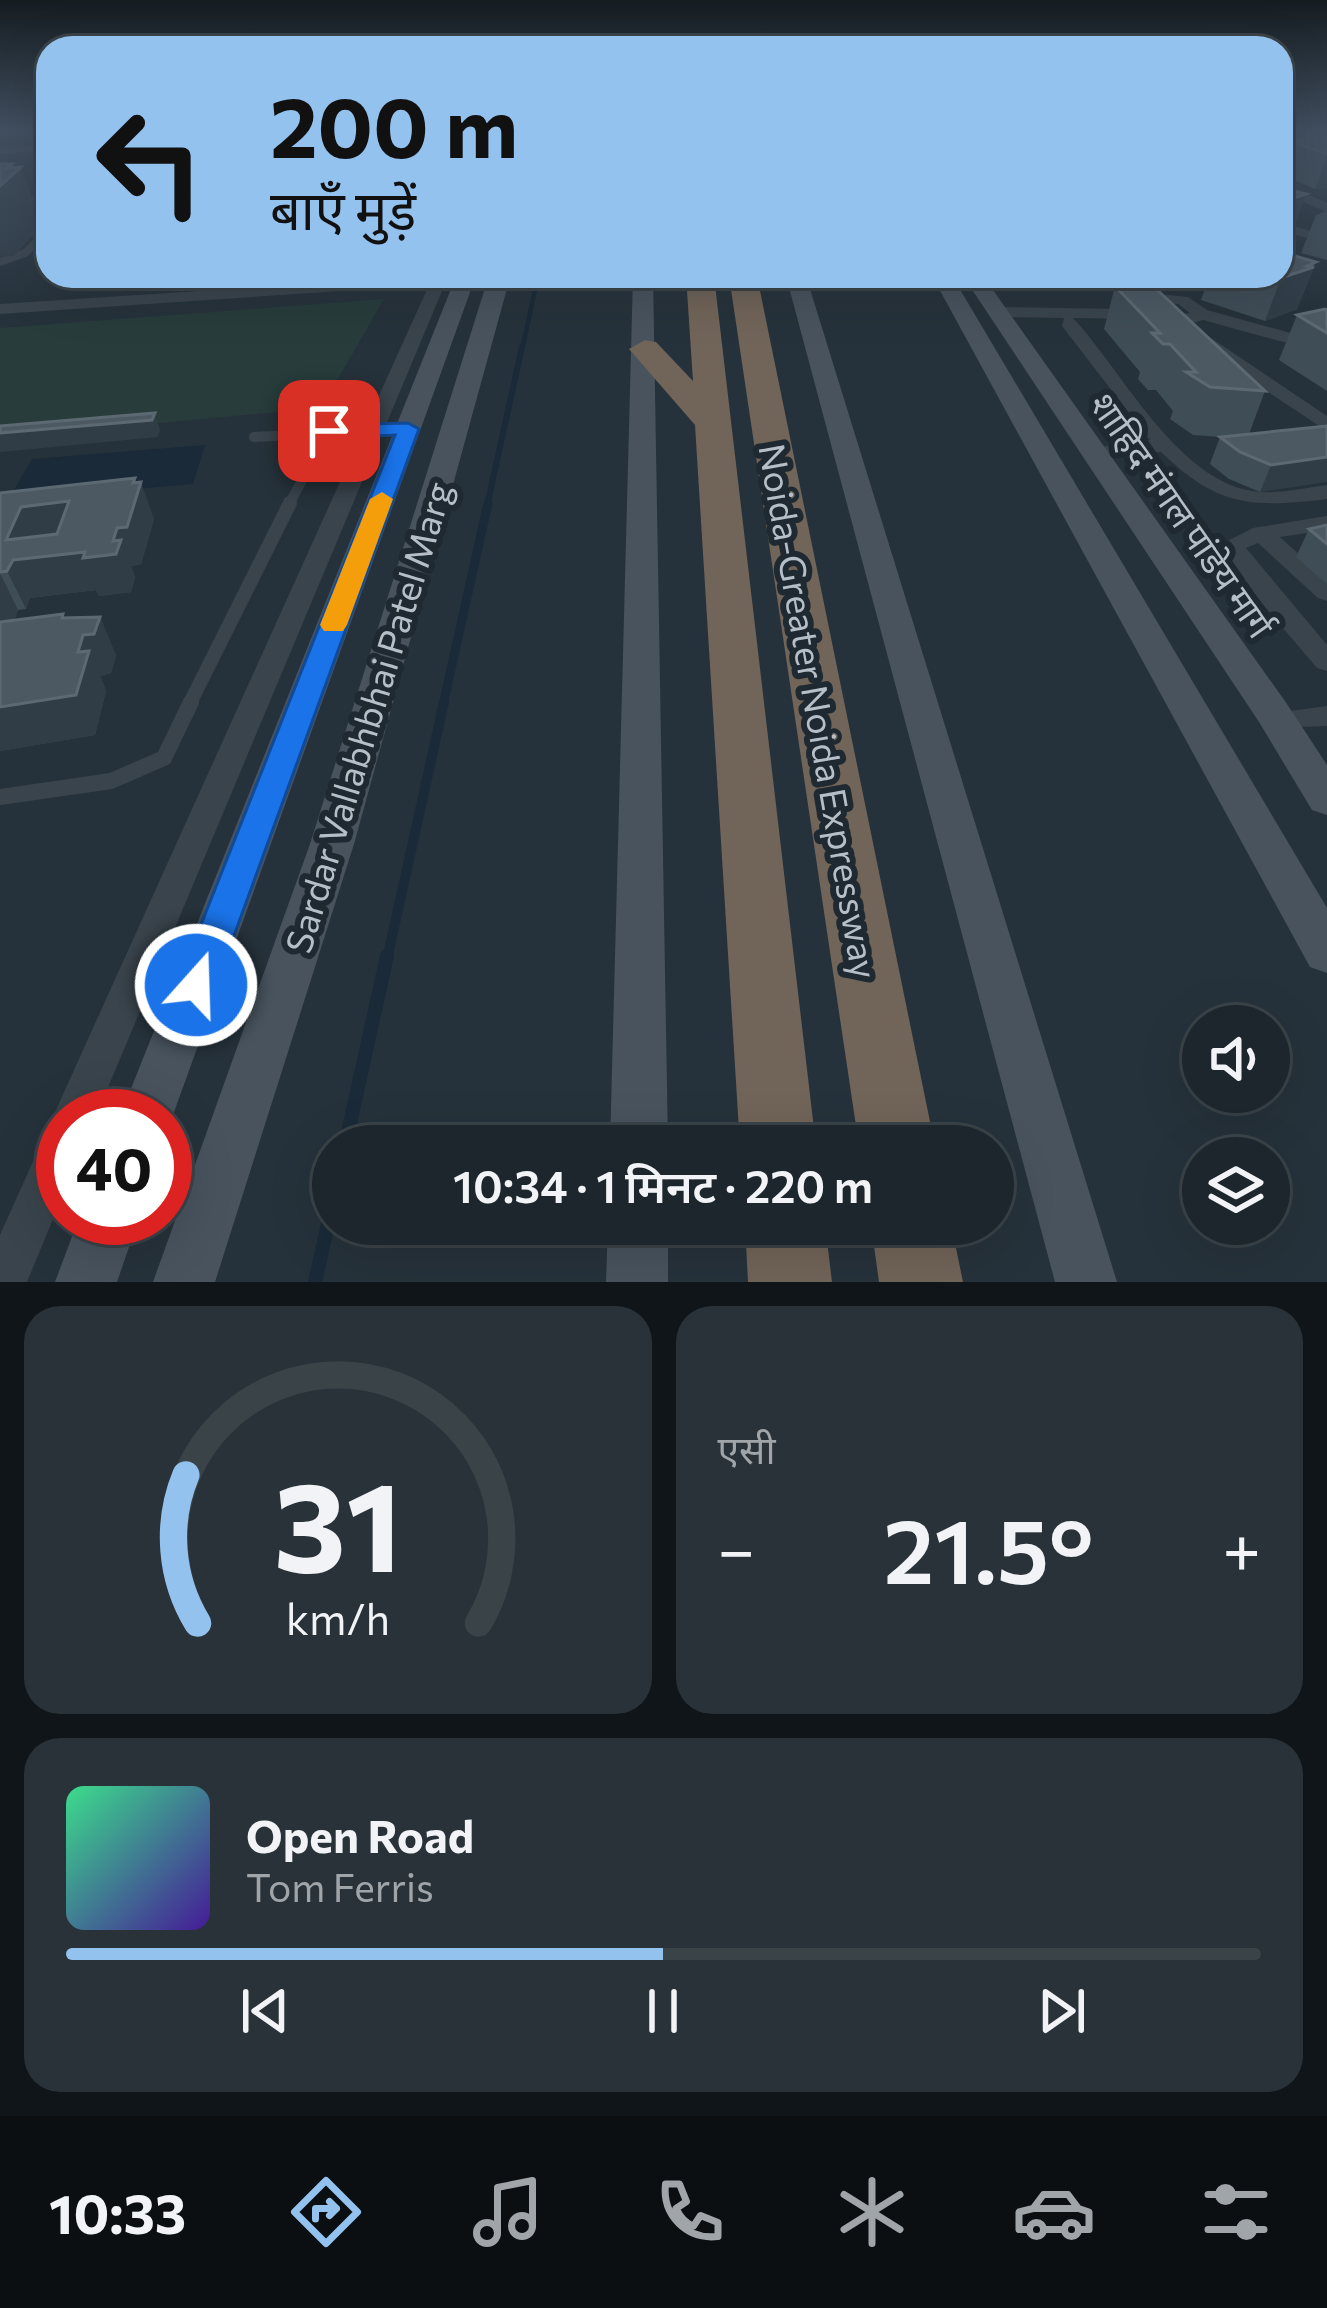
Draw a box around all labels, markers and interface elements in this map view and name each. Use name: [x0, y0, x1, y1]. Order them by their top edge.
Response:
text: 200 m: [270, 73, 518, 175]
icon: left: [72, 84, 228, 240]
text: बाएँ मुड़ें: [270, 175, 416, 241]
pin: [278, 380, 380, 482]
street label: शाहिद मंगल पांडेय मार्ग: [1082, 383, 1285, 646]
icon: arrive: [296, 398, 362, 464]
street label: Noida-Greater Noida Expressway: [751, 440, 889, 982]
street label: Sardar Vallabhbhai Patel Marg: [274, 476, 460, 958]
position arrow: [133, 922, 259, 1048]
map controls: [1182, 1005, 1290, 1245]
button: sound: [1182, 1005, 1290, 1113]
speed limit sign: 40: [36, 1089, 192, 1245]
button: layers: [1182, 1137, 1290, 1245]
text: 10:34 · 1 मिनट · 220 m: [453, 1157, 873, 1212]
text: एसी: [718, 1424, 776, 1472]
text: 31: [273, 1445, 402, 1598]
text: 21.5°: [883, 1492, 1094, 1603]
text: −: [718, 1507, 755, 1588]
text: +: [1222, 1507, 1261, 1588]
text: km/h: [286, 1591, 390, 1644]
text: Open Road: [246, 1807, 474, 1862]
text: Tom Ferris: [246, 1862, 434, 1910]
icon: previous: [232, 1978, 298, 2044]
icon: pause: [630, 1978, 696, 2044]
icon: next: [1029, 1978, 1095, 2044]
icon: directions: [284, 2170, 368, 2254]
icon: music: [466, 2170, 550, 2254]
icon: phone: [648, 2170, 732, 2254]
icon: climate: [830, 2170, 914, 2254]
icon: car: [1012, 2170, 1096, 2254]
icon: filters: [1194, 2170, 1278, 2254]
text: 10:33: [49, 2179, 186, 2245]

